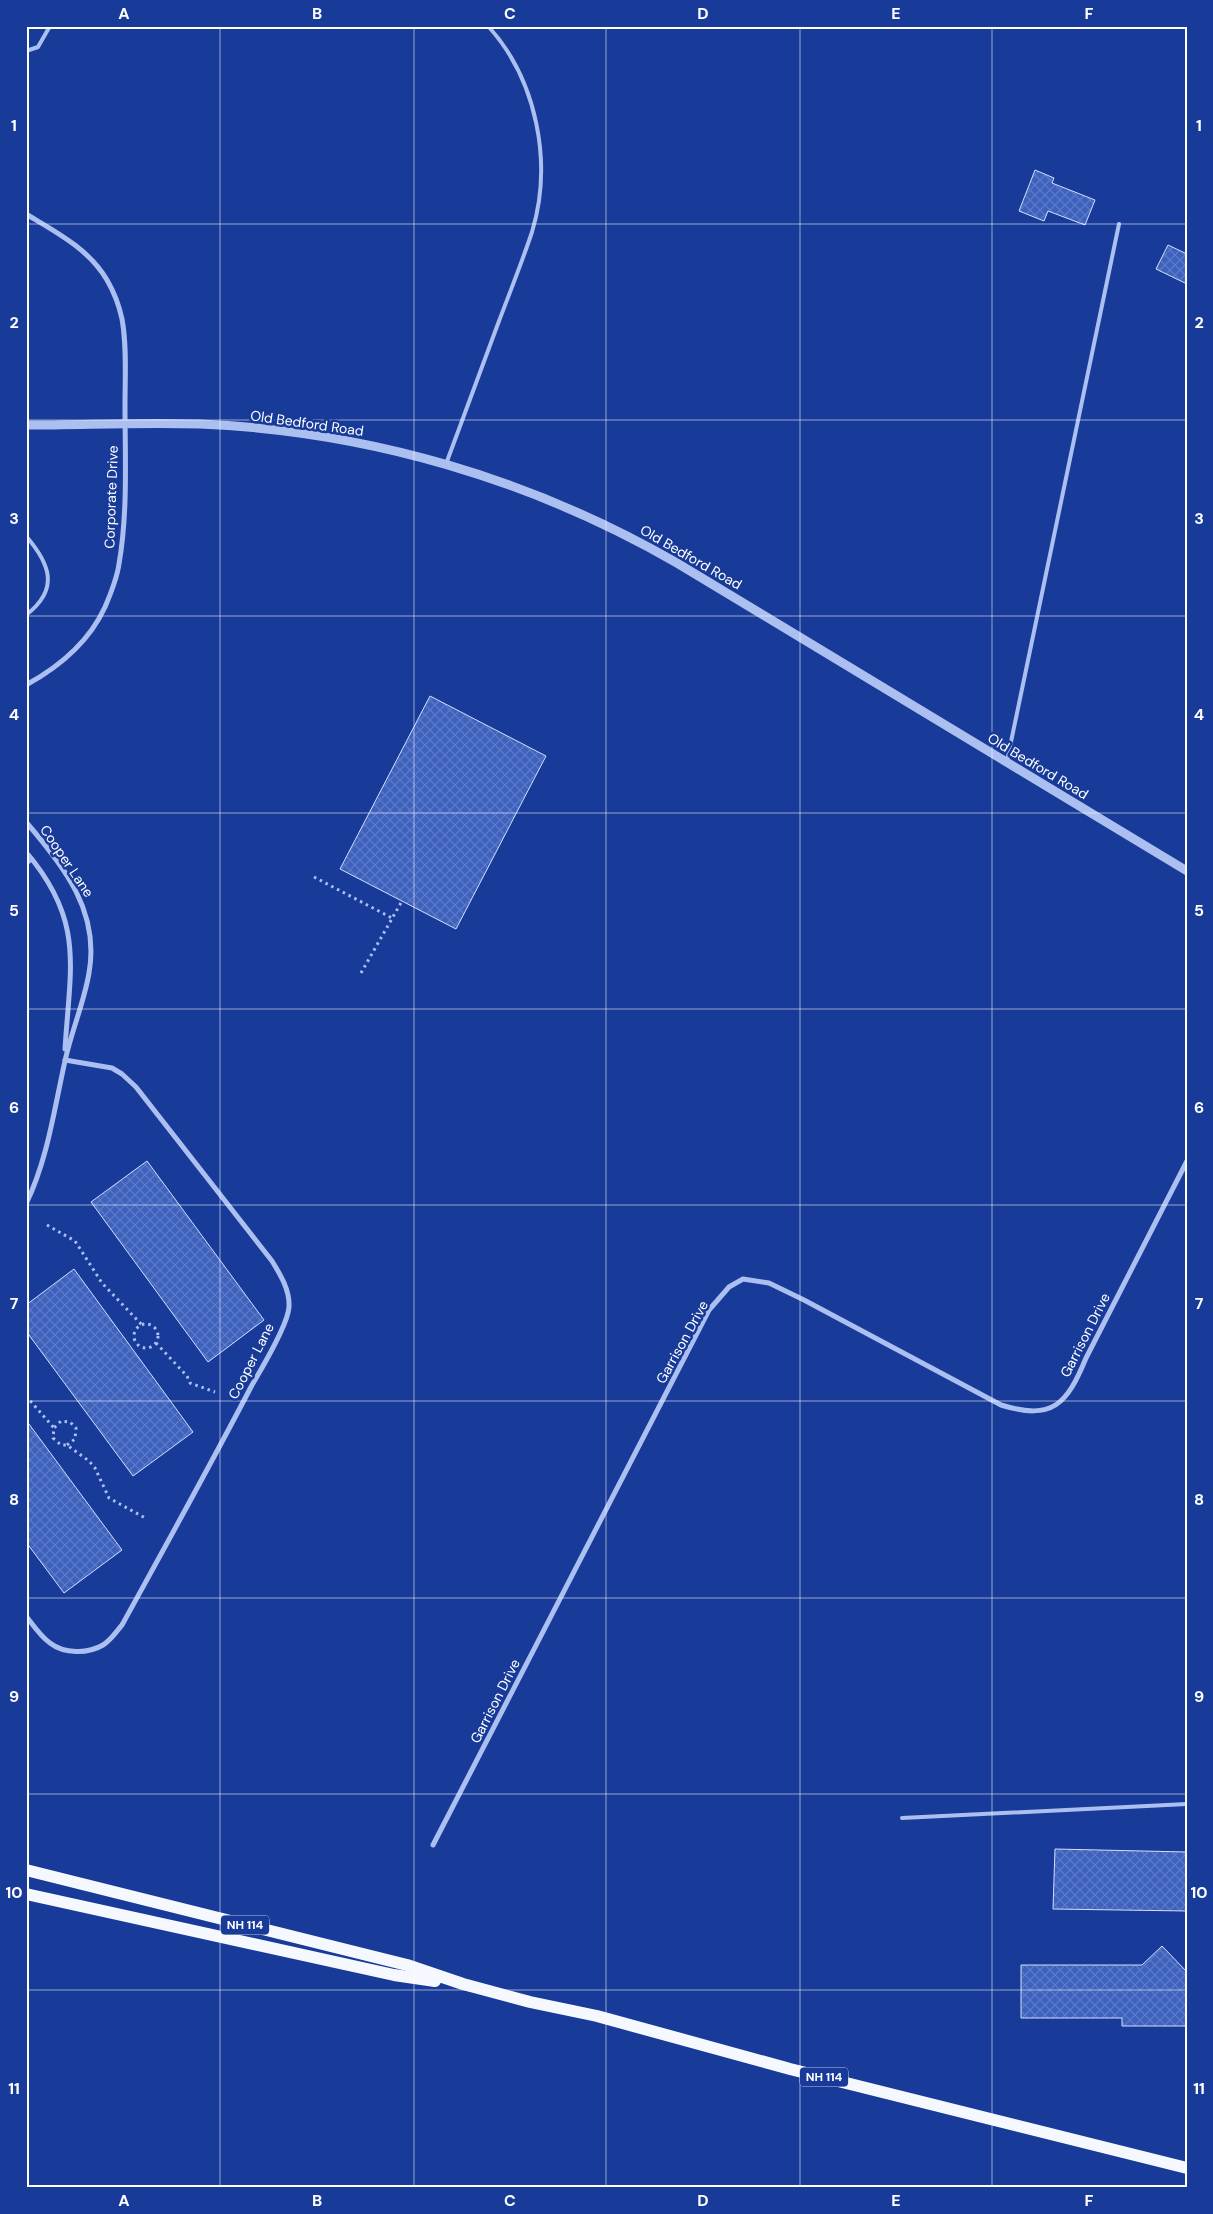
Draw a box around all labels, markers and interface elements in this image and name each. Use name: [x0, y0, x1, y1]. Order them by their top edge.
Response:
text: A: [118, 3, 130, 24]
text: B: [312, 3, 322, 24]
text: C: [504, 3, 516, 24]
text: D: [697, 3, 709, 24]
text: E: [891, 3, 901, 24]
text: F: [1085, 3, 1094, 24]
text: 1: [11, 115, 17, 136]
text: 1: [1196, 115, 1202, 136]
text: 2: [9, 312, 19, 333]
text: 2: [1194, 312, 1204, 333]
street label: Old Bedford Road: [249, 406, 365, 440]
street label: Corporate Drive: [100, 445, 122, 549]
text: 3: [9, 508, 19, 529]
text: 3: [1194, 508, 1204, 529]
street label: Old Bedford Road: [637, 521, 745, 593]
text: 4: [9, 704, 19, 725]
text: 4: [1194, 704, 1204, 725]
street label: Old Bedford Road: [984, 729, 1092, 803]
street label: Cooper Lane: [36, 821, 98, 901]
text: 5: [9, 900, 19, 921]
text: 5: [1194, 900, 1204, 921]
text: 6: [9, 1097, 19, 1118]
text: 6: [1194, 1097, 1204, 1118]
street label: Garrison Drive: [1056, 1290, 1114, 1380]
text: 7: [10, 1293, 19, 1314]
text: 7: [1195, 1293, 1204, 1314]
street label: Garrison Drive: [652, 1297, 712, 1387]
street label: Cooper Lane: [224, 1320, 278, 1402]
text: 8: [9, 1489, 19, 1510]
text: 8: [1194, 1489, 1204, 1510]
street label: Garrison Drive: [466, 1656, 524, 1746]
text: 9: [9, 1686, 19, 1707]
text: 9: [1194, 1686, 1204, 1707]
text: 10: [5, 1882, 23, 1903]
text: 10: [1190, 1882, 1208, 1903]
road number: NH 114: [221, 1916, 269, 1934]
road number: NH 114: [800, 2068, 848, 2086]
text: 11: [8, 2078, 20, 2099]
text: 11: [1193, 2078, 1205, 2099]
text: A: [118, 2190, 130, 2211]
text: B: [312, 2190, 322, 2211]
text: C: [504, 2190, 516, 2211]
text: D: [697, 2190, 709, 2211]
text: E: [891, 2190, 901, 2211]
text: F: [1085, 2190, 1094, 2211]

